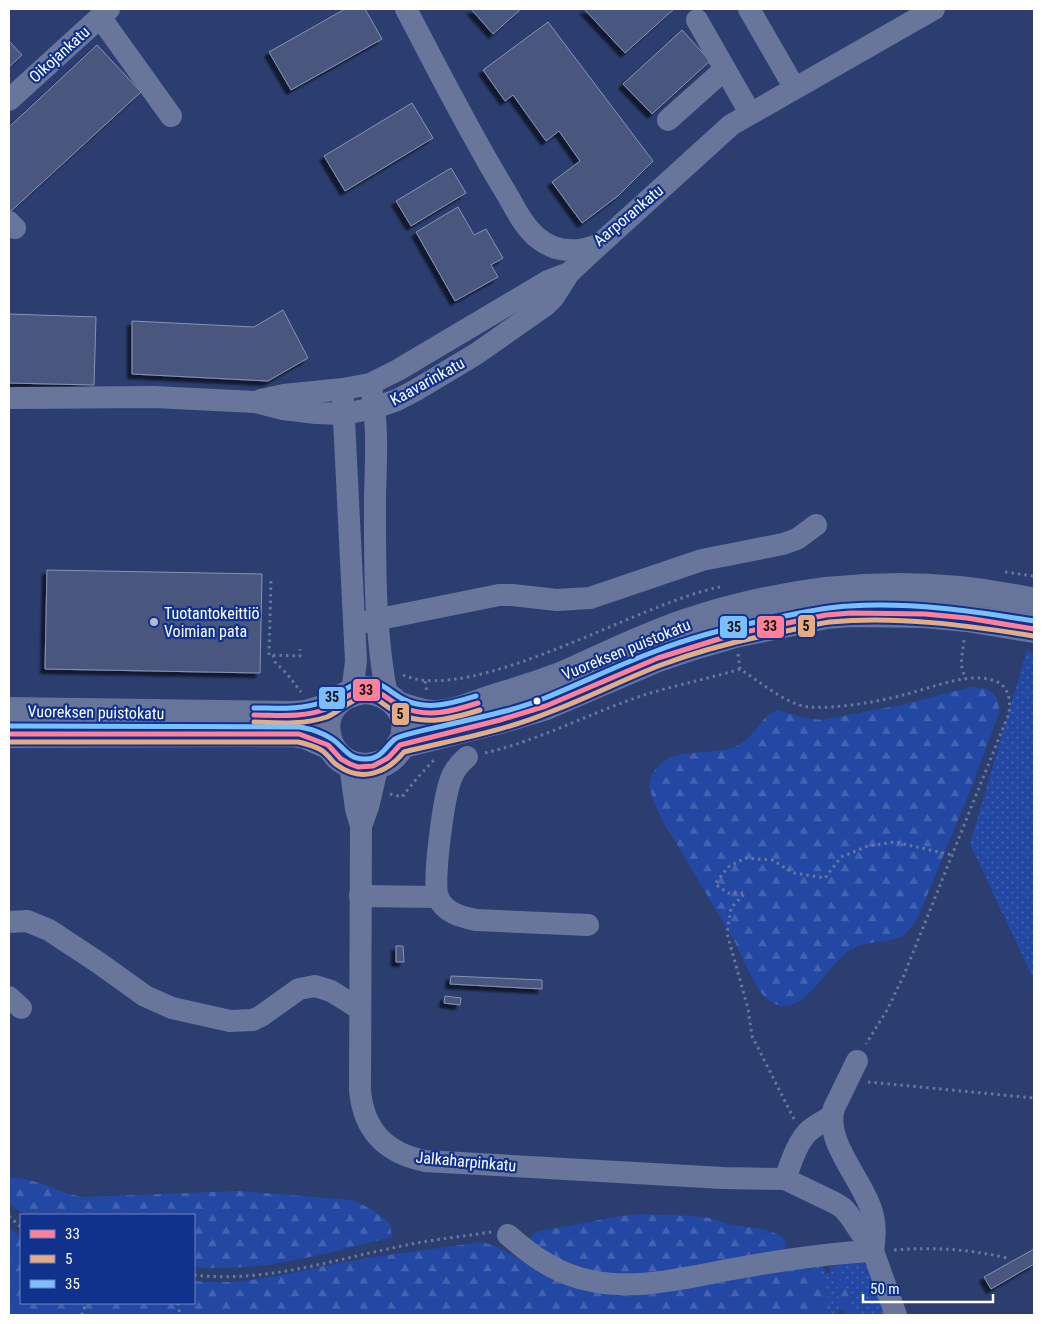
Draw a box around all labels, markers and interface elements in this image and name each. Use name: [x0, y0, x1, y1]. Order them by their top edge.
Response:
street label: Oikojankatu: [25, 22, 94, 86]
street label: Aarporankatu: [590, 181, 667, 250]
street label: Kaavarinkatu: [387, 353, 468, 410]
place label: Tuotantokeittiö Voimian pata: [164, 604, 260, 641]
line badge: 5: [797, 614, 816, 638]
street label: Vuoreksen puistokatu: [559, 615, 693, 684]
line badge: 35: [719, 615, 748, 639]
line badge: 33: [756, 615, 785, 639]
marker: Tuotantokeittiö Voimian pata: [148, 616, 160, 628]
text: 33: [763, 618, 777, 634]
text: 5: [802, 618, 810, 634]
text: 35: [727, 619, 741, 635]
line badge: 33: [352, 678, 381, 702]
text: 33: [359, 682, 373, 698]
line badge: 35: [318, 686, 346, 710]
text: 35: [325, 689, 339, 705]
unlabelled marker: [532, 696, 542, 706]
street label: Vuoreksen puistokatu: [27, 702, 165, 723]
line badge: 5: [391, 702, 410, 726]
text: 5: [396, 706, 404, 722]
street label: Jalkaharpinkatu: [415, 1148, 517, 1175]
legend: [20, 1214, 195, 1304]
text: 33: [65, 1225, 80, 1243]
text: 5: [65, 1250, 72, 1268]
scale bar: [863, 1272, 993, 1304]
text: 35: [65, 1275, 80, 1293]
text: 50 m: [870, 1280, 900, 1298]

